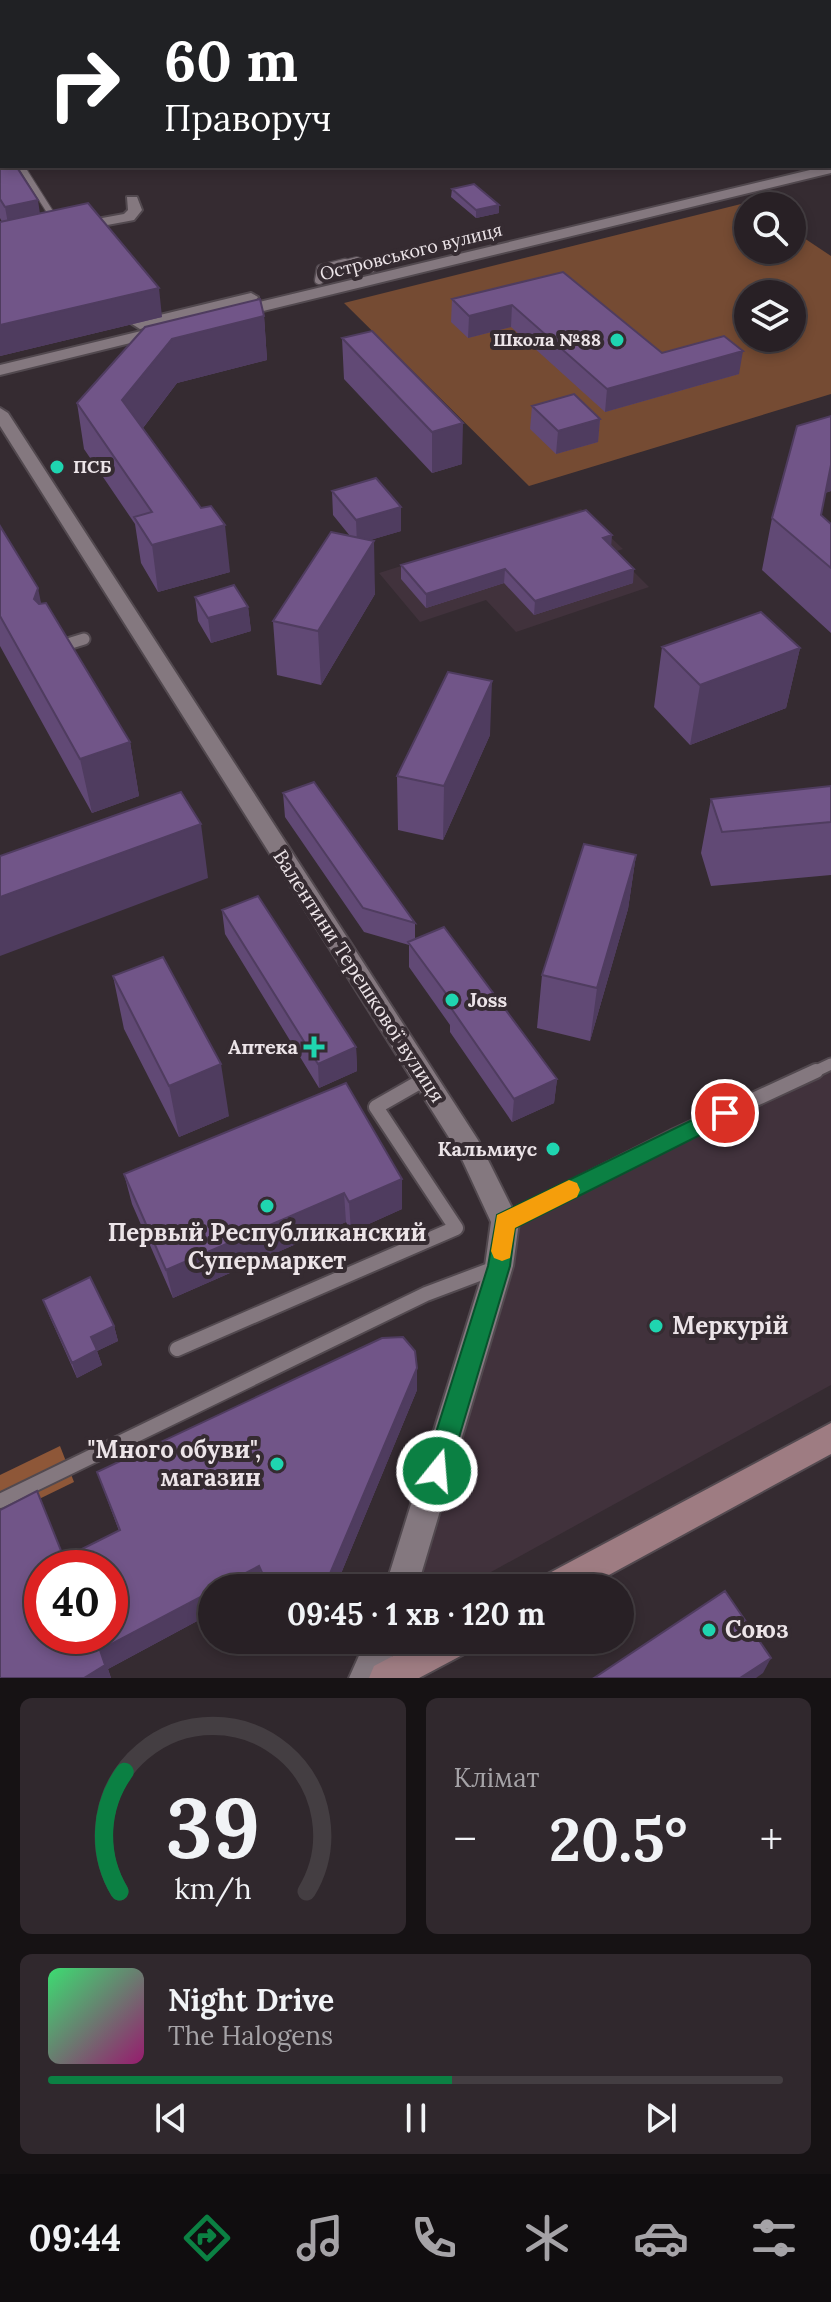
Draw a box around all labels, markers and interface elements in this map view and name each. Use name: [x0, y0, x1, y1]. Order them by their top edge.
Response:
text: 60 m: [164, 25, 298, 96]
icon: right: [32, 32, 136, 136]
text: Праворуч: [164, 95, 332, 141]
map controls: [734, 192, 806, 352]
button: search: [734, 192, 806, 264]
street label: Островського вулиця: [317, 218, 504, 285]
button: layers: [734, 280, 806, 352]
place label: Школа №88: [493, 328, 601, 351]
marker: Школа №88: [608, 331, 626, 349]
place label: ПСБ: [73, 455, 111, 478]
marker: ПСБ: [48, 458, 66, 476]
street label: Валентини Терешкової вулиця: [268, 845, 451, 1107]
place label: Joss: [468, 987, 507, 1012]
marker: Joss: [443, 991, 461, 1009]
place label: Аптека: [228, 1034, 299, 1059]
marker: Аптека: [305, 1038, 323, 1056]
pin: [691, 1079, 759, 1147]
icon: arrive: [703, 1091, 747, 1135]
place label: Кальмиус: [437, 1136, 538, 1161]
marker: Кальмиус: [544, 1140, 562, 1158]
marker: Первый Республиканский Супермаркет: [258, 1197, 276, 1215]
place label: Первый Республиканский Супермаркет: [108, 1217, 426, 1276]
place label: Меркурій: [672, 1310, 788, 1341]
marker: Меркурій: [647, 1317, 665, 1335]
position arrow: [395, 1429, 479, 1513]
place label: "Много обуви", магазин: [88, 1434, 261, 1493]
marker: "Много обуви", магазин: [268, 1455, 286, 1473]
speed limit sign: 40: [24, 1550, 128, 1654]
text: 09:45 · 1 хв · 120 m: [287, 1595, 545, 1633]
place label: Союз: [725, 1614, 789, 1645]
marker: Союз: [700, 1621, 718, 1639]
text: Клімат: [454, 1761, 539, 1794]
text: 39: [165, 1774, 260, 1881]
text: 20.5°: [549, 1801, 687, 1877]
text: −: [454, 1811, 477, 1867]
text: +: [760, 1811, 783, 1867]
text: km/h: [174, 1870, 251, 1907]
text: Night Drive: [168, 1981, 334, 2019]
text: The Halogens: [168, 2019, 333, 2052]
icon: previous: [149, 2096, 193, 2140]
icon: pause: [394, 2096, 438, 2140]
icon: next: [639, 2096, 683, 2140]
icon: directions: [179, 2210, 235, 2266]
icon: music: [292, 2210, 348, 2266]
icon: phone: [406, 2210, 462, 2266]
icon: climate: [519, 2210, 575, 2266]
icon: car: [633, 2210, 689, 2266]
icon: filters: [746, 2210, 802, 2266]
text: 09:44: [29, 2215, 121, 2261]

